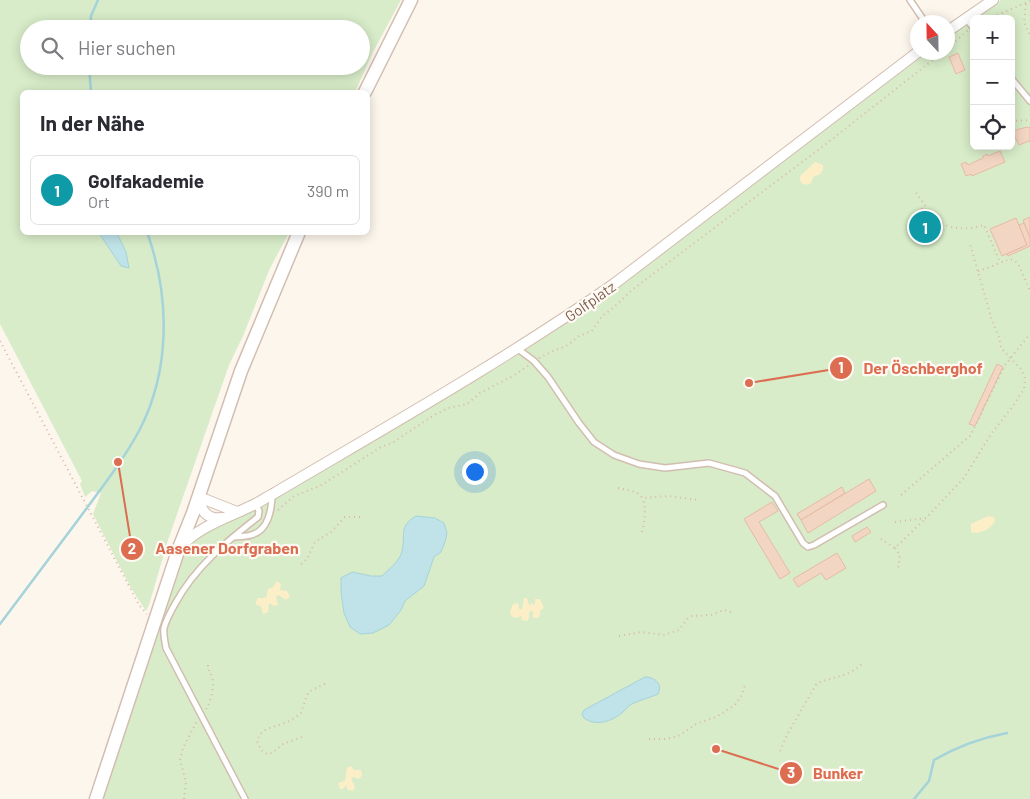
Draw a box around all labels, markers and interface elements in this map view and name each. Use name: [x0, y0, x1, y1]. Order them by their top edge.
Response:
north arrow: [910, 15, 955, 60]
map controls: [970, 15, 1015, 150]
button: +: [970, 15, 1015, 60]
search box: [20, 20, 370, 75]
icon: search: [38, 34, 66, 62]
text: Hier suchen: [78, 36, 176, 59]
button: −: [970, 60, 1015, 105]
button: locate: [970, 105, 1015, 150]
text: In der Nähe: [40, 110, 145, 135]
text: Golfakademie: [88, 169, 204, 192]
text: 1: [54, 181, 60, 200]
text: 390 m: [307, 181, 349, 200]
text: Ort: [88, 192, 110, 211]
pin: 1: [909, 208, 941, 246]
street label: Golfplatz: [561, 277, 619, 325]
callout: Der Öschberghof: [829, 353, 993, 384]
text: 1: [838, 358, 844, 376]
text: Der Öschberghof: [863, 358, 983, 377]
your location: [462, 459, 488, 485]
callout: Aasener Dorfgraben: [120, 533, 308, 564]
text: Aasener Dorfgraben: [155, 538, 299, 557]
text: 2: [128, 539, 136, 557]
callout: Bunker: [778, 758, 873, 789]
text: 3: [787, 763, 795, 781]
text: Bunker: [813, 763, 863, 782]

